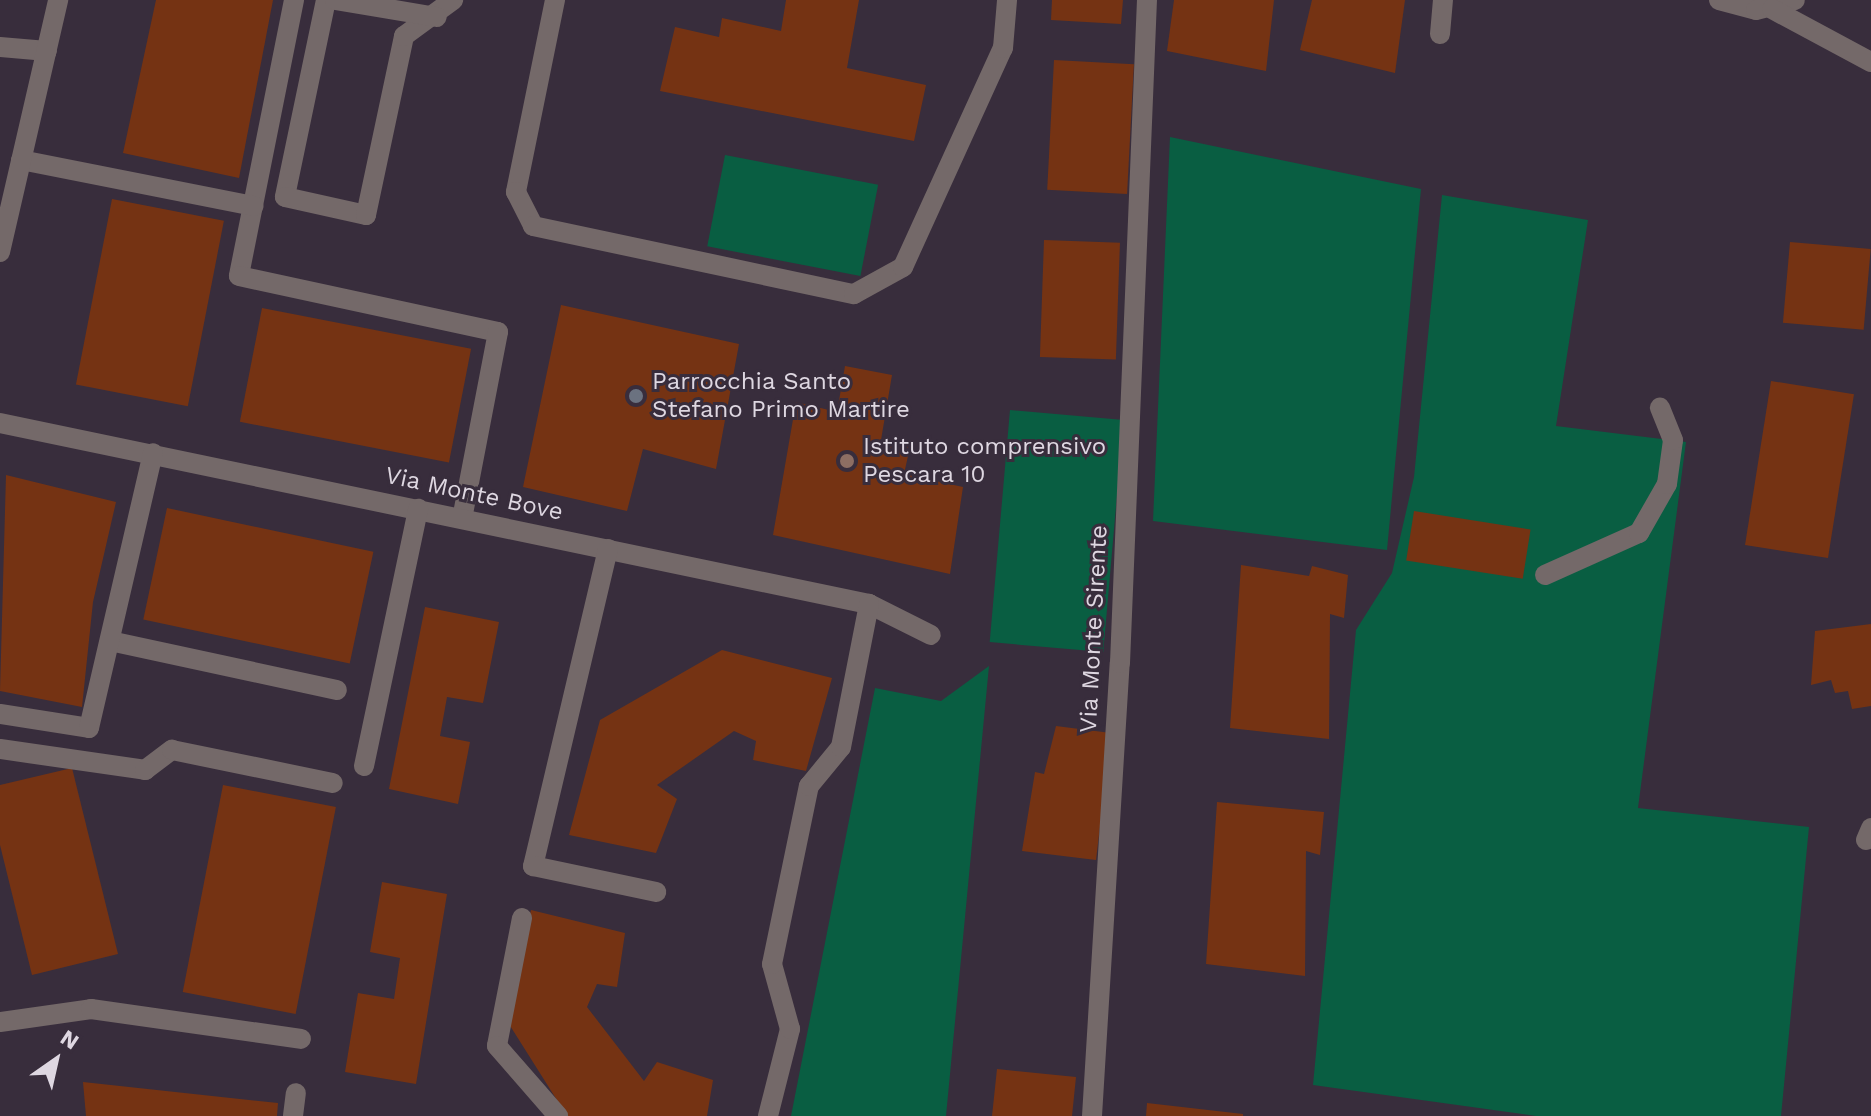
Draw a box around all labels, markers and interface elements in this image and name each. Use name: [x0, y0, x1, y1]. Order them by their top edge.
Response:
place label: Parrocchia Santo Stefano Primo Martire: [652, 368, 910, 424]
marker: Parrocchia Santo Stefano Primo Martire: [627, 387, 645, 405]
place label: Istituto comprensivo Pescara 10: [863, 433, 1106, 489]
marker: Istituto comprensivo Pescara 10: [838, 452, 856, 470]
street label: Via Monte Bove: [382, 461, 566, 527]
street label: Via Monte Sirente: [1074, 524, 1114, 734]
north arrow: [16, 1020, 96, 1100]
text: N: [56, 1025, 83, 1055]

